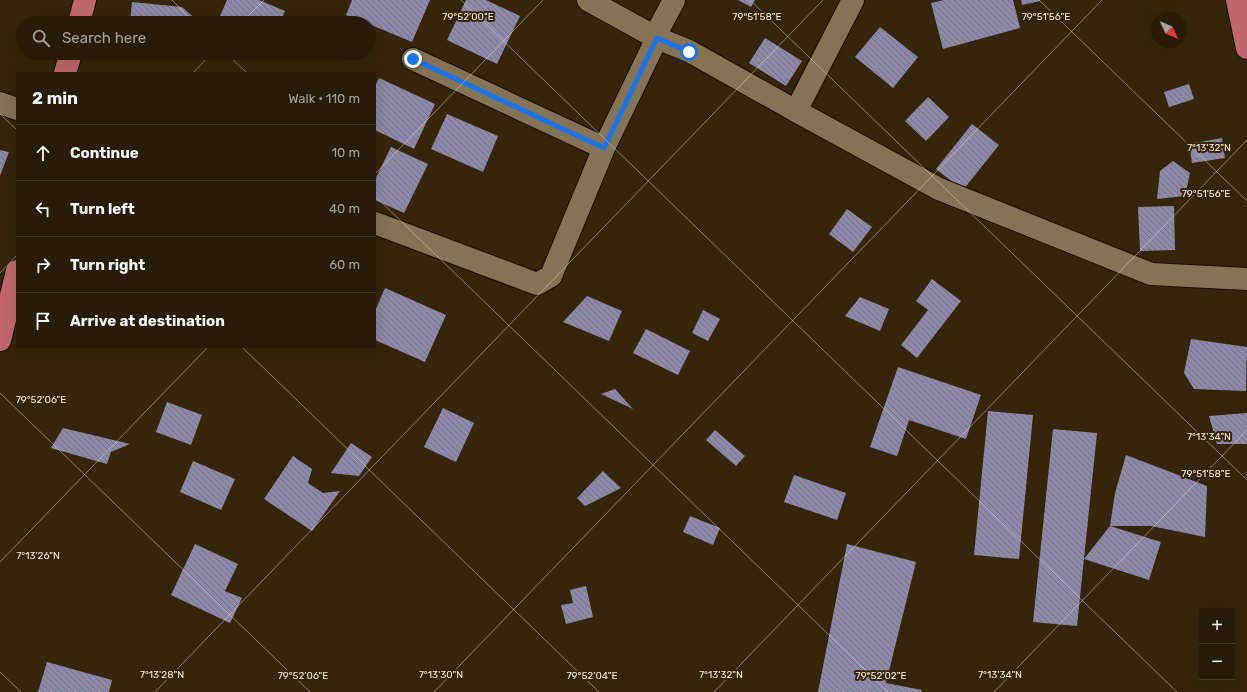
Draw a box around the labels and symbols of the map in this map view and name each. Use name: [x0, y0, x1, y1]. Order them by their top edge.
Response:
text: 79°52'00"E: [442, 11, 494, 23]
text: 79°51'58"E: [732, 11, 782, 23]
text: 79°51'56"E: [1022, 11, 1070, 23]
north arrow: [1151, 12, 1187, 48]
route start: [680, 43, 698, 61]
route end: [404, 50, 422, 68]
text: 7°13'32"N: [1187, 142, 1231, 154]
text: 79°51'56"E: [1182, 188, 1230, 200]
text: 79°52'06"E: [16, 394, 66, 406]
text: 7°13'34"N: [1187, 431, 1231, 443]
text: 79°51'58"E: [1181, 468, 1231, 480]
text: 7°13'26"N: [16, 550, 60, 562]
text: 7°13'28"N: [140, 669, 184, 681]
text: 7°13'30"N: [419, 669, 463, 681]
text: 7°13'32"N: [699, 669, 743, 681]
text: 7°13'34"N: [978, 669, 1022, 681]
text: 79°52'06"E: [278, 670, 328, 682]
text: 79°52'04"E: [566, 670, 618, 682]
text: 79°52'02"E: [856, 670, 906, 682]

